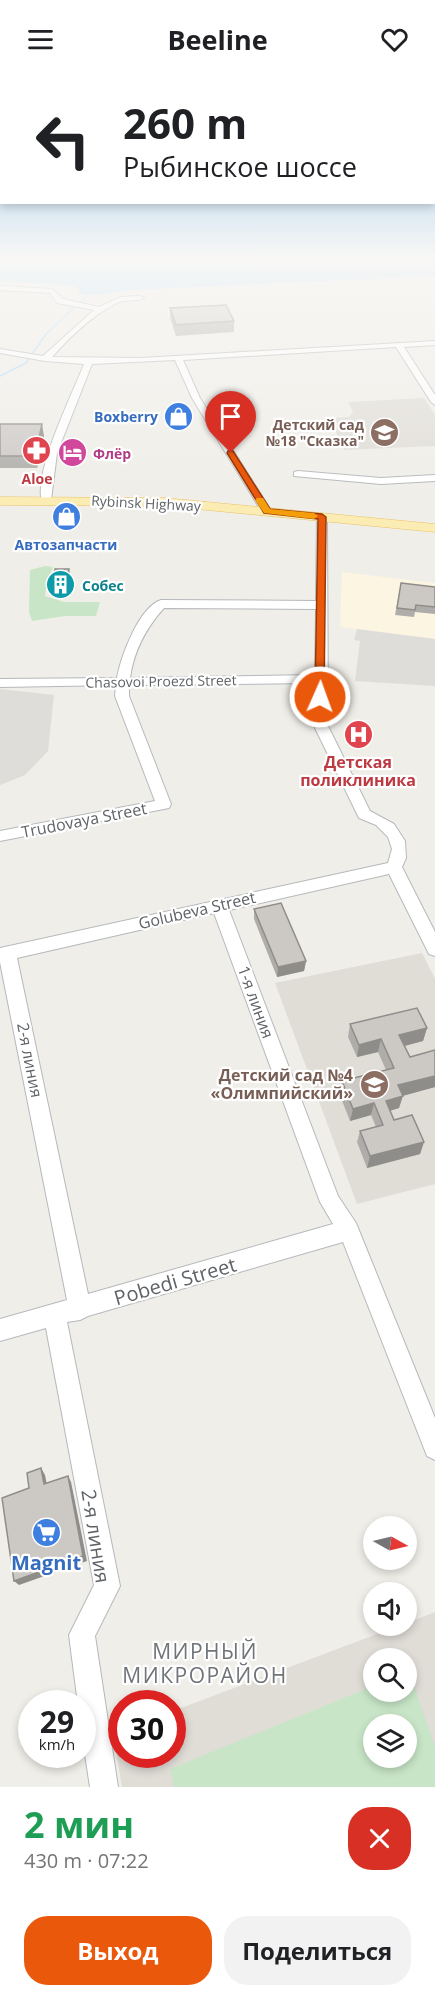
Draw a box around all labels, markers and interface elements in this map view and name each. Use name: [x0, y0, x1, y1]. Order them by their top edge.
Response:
text: Beeline: [167, 21, 268, 58]
icon: menu: [24, 23, 57, 56]
icon: heart: [378, 23, 411, 56]
text: 260 m: [123, 94, 247, 151]
icon: left: [24, 102, 102, 180]
text: Рыбинское шоссе: [123, 148, 357, 185]
pin: [205, 391, 256, 453]
shop icon: Boxberry: [163, 400, 195, 432]
icon: arrive: [214, 400, 247, 433]
place label: Boxberry: [94, 407, 158, 426]
place label: Детский сад №18 "Сказка": [266, 415, 365, 450]
school or university icon: Детский сад №18 "Сказка": [369, 416, 401, 448]
pharmacy icon: Aloe: [21, 435, 53, 467]
hotel icon: Флёр: [56, 437, 88, 469]
place label: Флёр: [93, 444, 131, 463]
place label: Aloe: [22, 469, 52, 488]
street label: Rybinsk Highway: [91, 491, 202, 515]
shop icon: Автозапчасти: [50, 501, 82, 533]
place label: Автозапчасти: [15, 535, 117, 554]
building icon: Собес: [45, 569, 77, 601]
place label: Собес: [82, 576, 124, 595]
position arrow: [288, 665, 352, 729]
street label: Chasovoi Proezd Street: [85, 670, 237, 692]
hospital icon: Детская поликлиника: [342, 718, 374, 750]
place label: Детская поликлиника: [300, 751, 416, 791]
street label: Trudovaya Street: [19, 797, 149, 843]
street label: Golubeva Street: [136, 886, 258, 934]
street label: 1-я линия: [233, 963, 279, 1041]
street label: 2-я линия: [12, 1021, 48, 1099]
place label: Детский сад №4 «Олимпийский»: [211, 1064, 353, 1104]
school or university icon: Детский сад №4 «Олимпийский»: [358, 1068, 390, 1100]
street label: Pobedi Street: [111, 1251, 239, 1311]
street label: 2-я линия: [75, 1487, 117, 1585]
supermarket icon: Magnit: [30, 1516, 62, 1548]
north arrow: [363, 1516, 417, 1570]
map controls: [363, 1516, 417, 1768]
place label: Magnit: [11, 1549, 81, 1576]
button: sound: [363, 1582, 417, 1636]
district label: МИРНЫЙ МИКРОРАЙОН: [122, 1637, 288, 1689]
button: search: [363, 1648, 417, 1702]
speed limit sign: 30: [108, 1690, 186, 1768]
text: 29: [40, 1701, 74, 1742]
button: layers: [363, 1714, 417, 1768]
text: km/h: [39, 1734, 75, 1754]
text: 2 мин: [24, 1800, 134, 1849]
button: close: [348, 1807, 411, 1870]
text: 430 m · 07:22: [24, 1847, 149, 1874]
button: Выход: [24, 1916, 212, 1985]
button: Поделиться: [224, 1916, 411, 1985]

